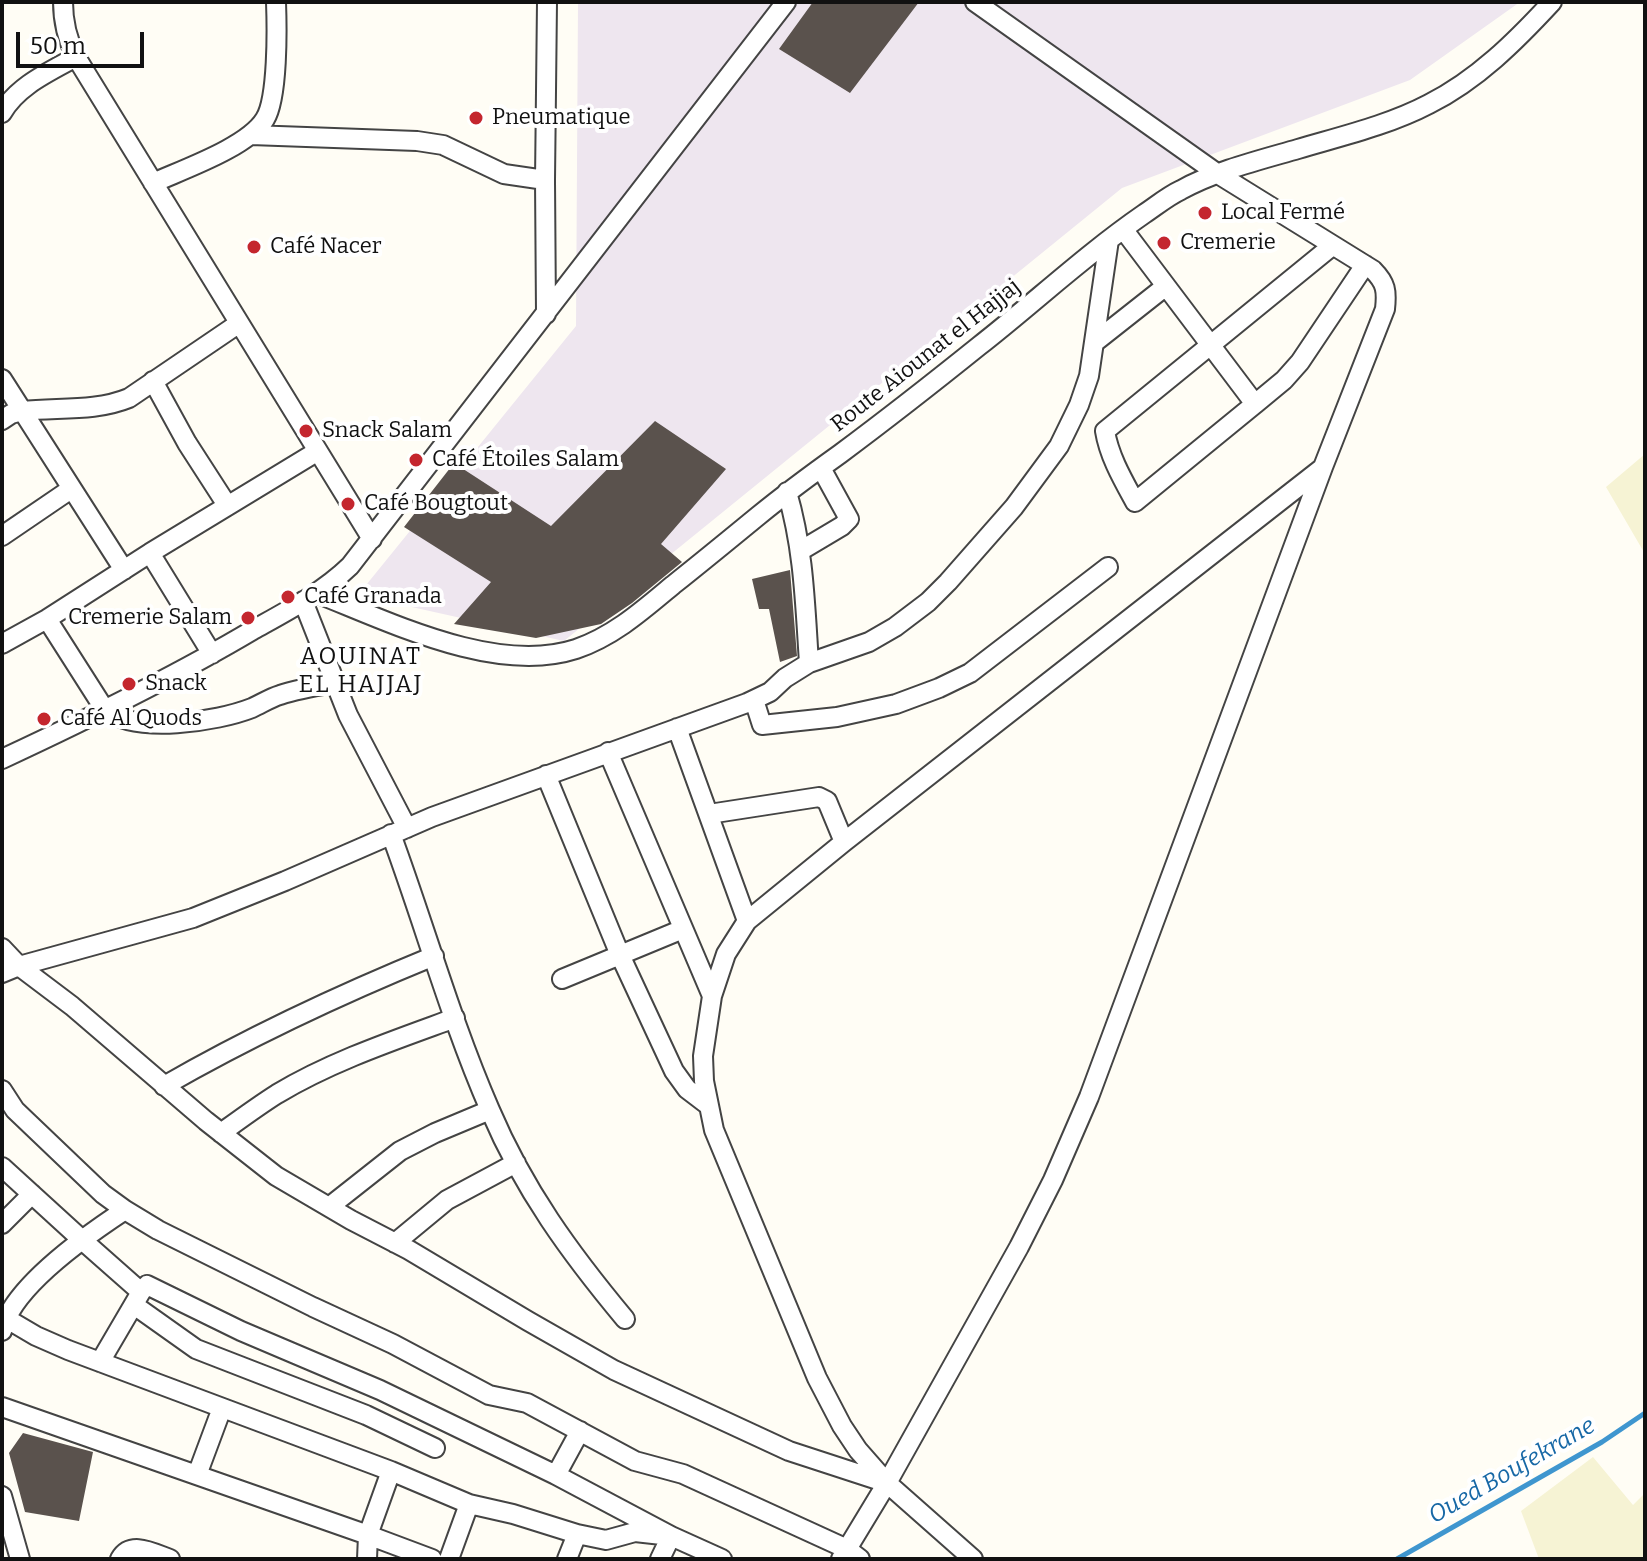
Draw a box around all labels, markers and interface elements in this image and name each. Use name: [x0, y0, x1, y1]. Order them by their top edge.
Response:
scale bar: [20, 16, 148, 66]
text: 50 m: [30, 32, 86, 60]
place label: Pneumatique: [492, 105, 630, 131]
marker: Pneumatique: [467, 109, 485, 127]
place label: Local Fermé: [1221, 200, 1345, 226]
marker: Local Fermé: [1196, 204, 1214, 222]
place label: Cremerie: [1180, 230, 1276, 256]
place label: Café Nacer: [270, 234, 381, 260]
marker: Cremerie: [1155, 234, 1173, 252]
marker: Café Nacer: [245, 238, 263, 256]
street label: Route Aiounat el Hajjaj: [826, 274, 1026, 438]
place label: Snack Salam: [322, 418, 452, 444]
marker: Snack Salam: [297, 422, 315, 440]
place label: Café Étoiles Salam: [432, 447, 619, 473]
marker: Café Étoiles Salam: [407, 451, 425, 469]
place label: Café Bougtout: [364, 491, 508, 517]
marker: Café Bougtout: [339, 495, 357, 513]
place label: Café Granada: [304, 584, 442, 610]
marker: Café Granada: [279, 588, 297, 606]
place label: Cremerie Salam: [68, 605, 232, 631]
marker: Cremerie Salam: [239, 609, 257, 627]
district label: AOUINAT EL HAJJAJ: [298, 643, 424, 699]
place label: Snack: [145, 671, 207, 697]
marker: Snack: [120, 675, 138, 693]
place label: Café Al Quods: [60, 706, 202, 732]
marker: Café Al Quods: [35, 710, 53, 728]
water label: Oued Boufekrane: [1424, 1412, 1600, 1530]

